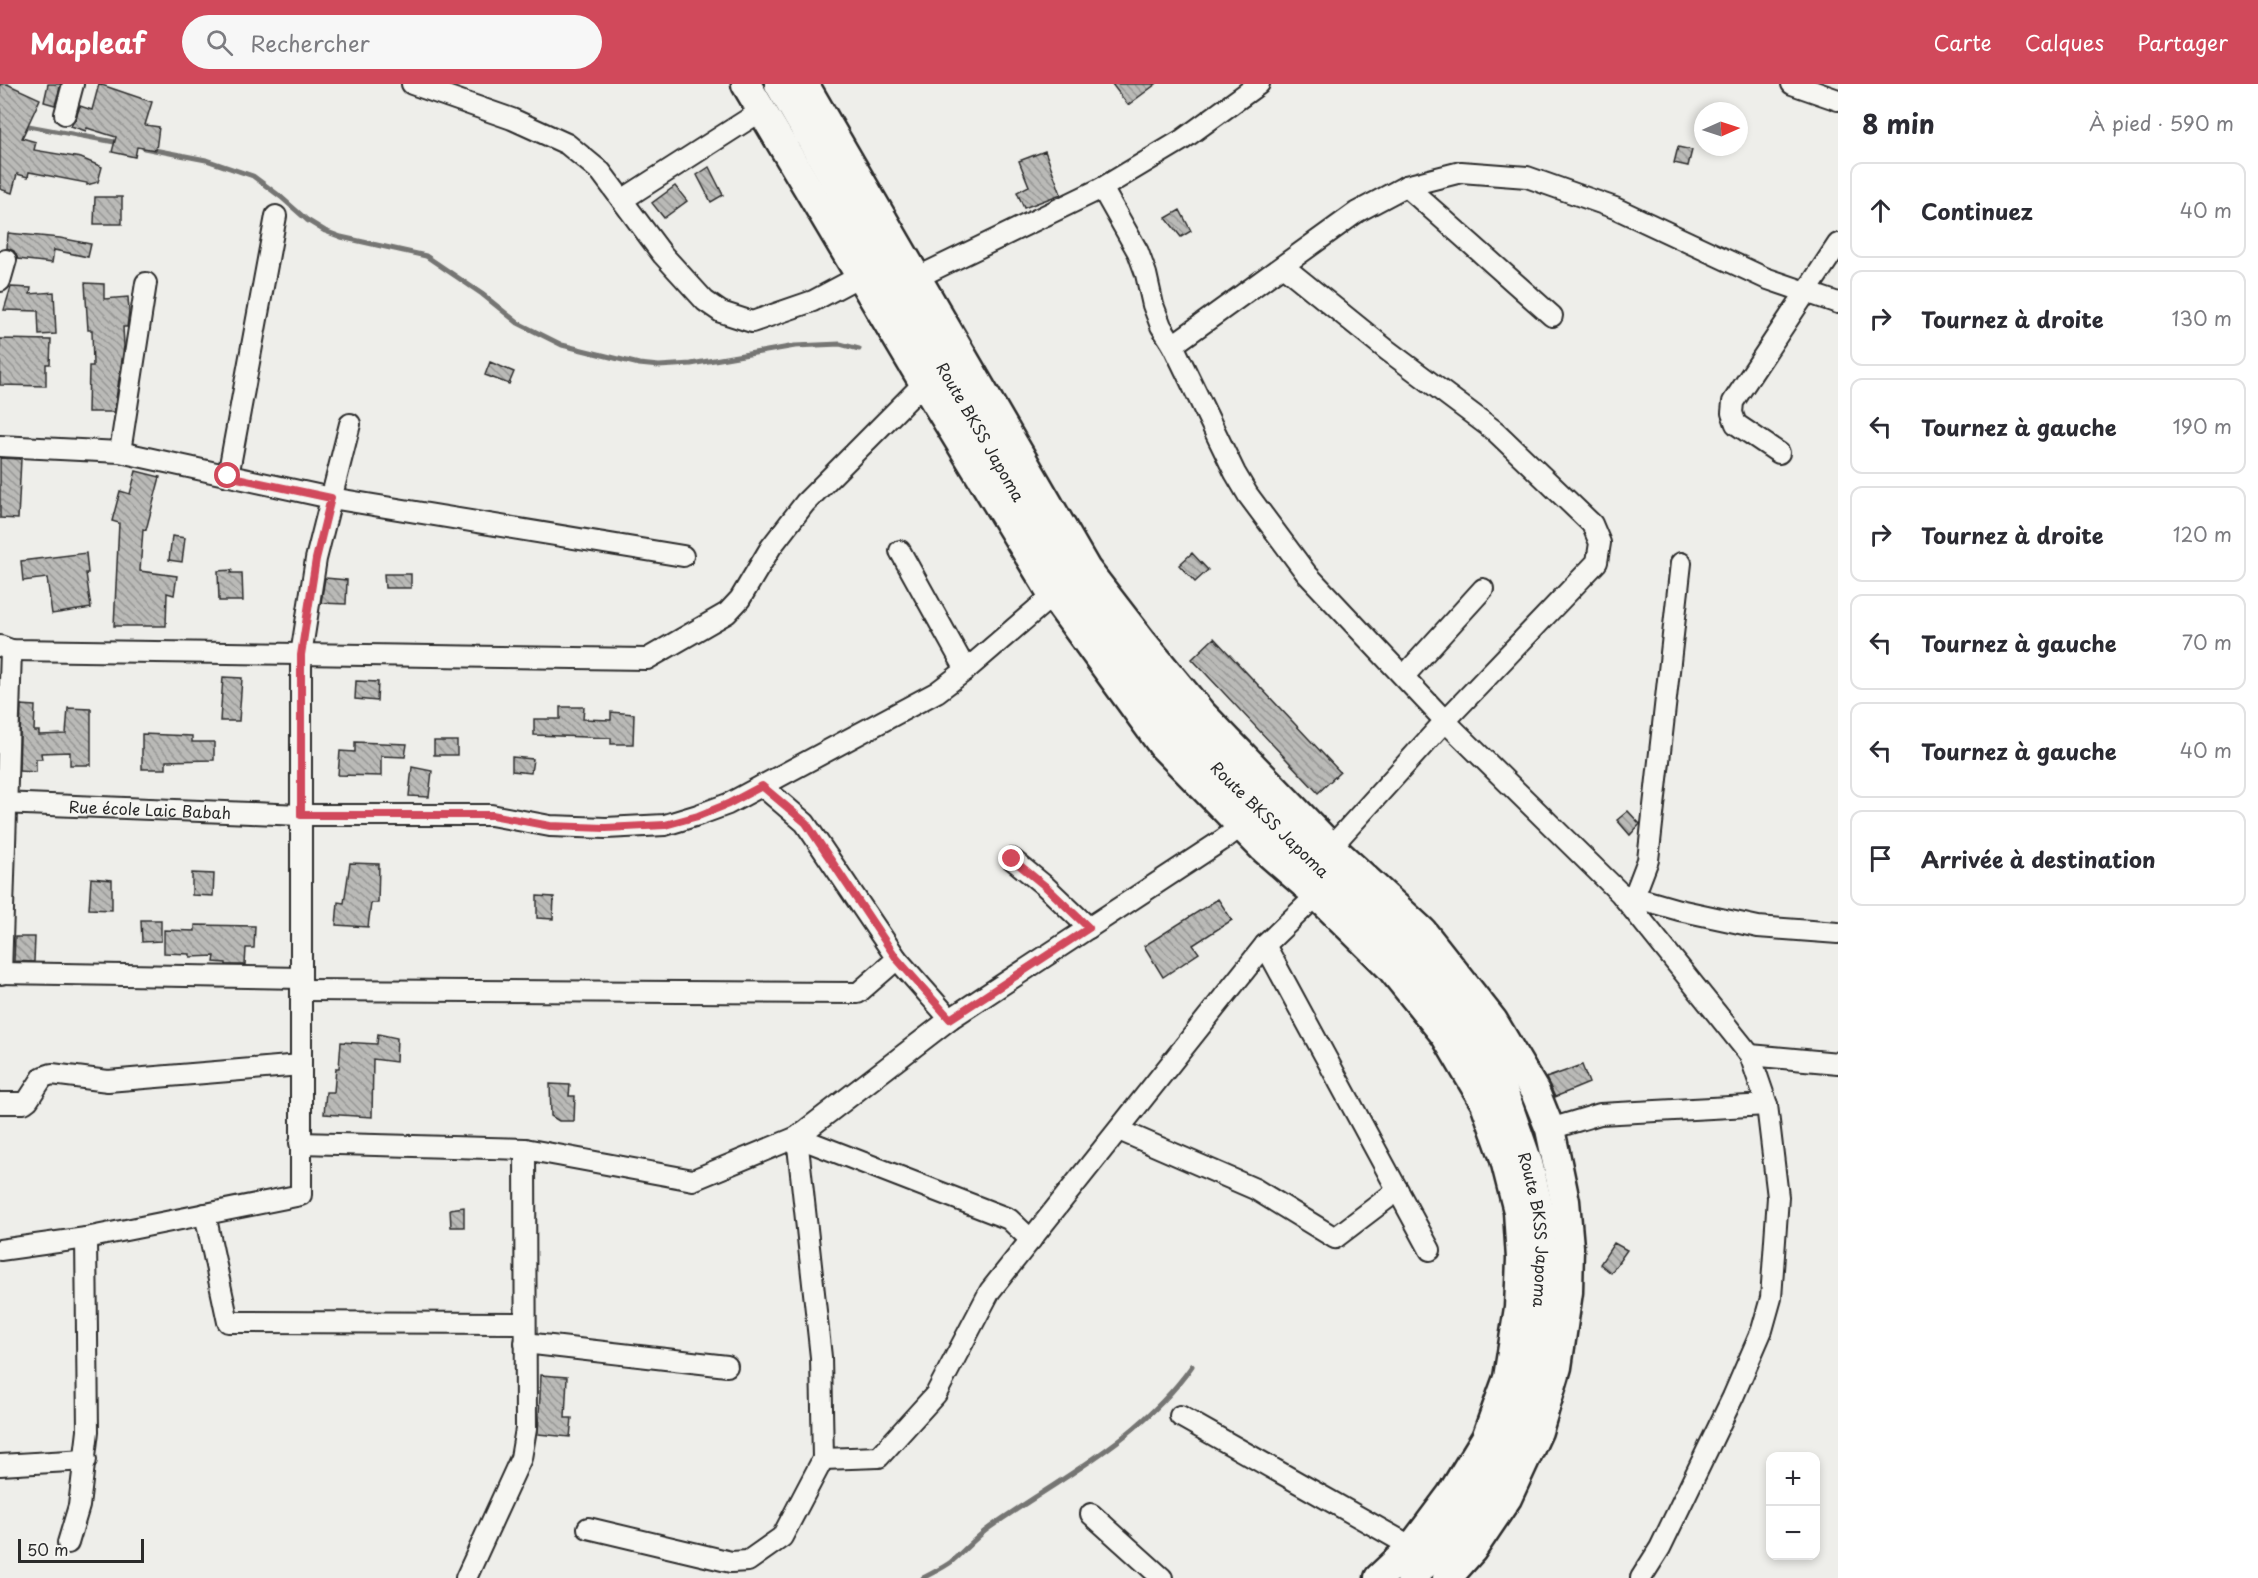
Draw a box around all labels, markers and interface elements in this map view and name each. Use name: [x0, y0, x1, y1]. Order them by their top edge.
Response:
search box: [182, 15, 602, 69]
text: Mapleaf: [30, 21, 146, 64]
icon: search: [203, 26, 236, 59]
text: Rechercher: [251, 26, 370, 59]
text: Carte: [1934, 26, 1992, 58]
text: Calques: [2025, 26, 2104, 58]
text: Partager: [2137, 26, 2228, 58]
north arrow: [1694, 102, 1748, 156]
text: 8 min: [1862, 104, 1935, 143]
text: À pied · 590 m: [2089, 108, 2234, 138]
icon: ahead: [1864, 194, 1897, 227]
text: Continuez: [1921, 194, 2033, 227]
text: 40 m: [2180, 195, 2232, 225]
icon: right: [1864, 302, 1897, 335]
text: Tournez à droite: [1921, 302, 2104, 335]
text: 130 m: [2172, 303, 2232, 333]
street label: Route BKSS Japoma: [931, 357, 1031, 506]
icon: left: [1864, 410, 1897, 443]
text: Tournez à gauche: [1921, 410, 2117, 443]
text: 190 m: [2173, 411, 2232, 441]
route start: [214, 462, 240, 488]
icon: right: [1864, 518, 1897, 551]
text: Tournez à droite: [1921, 518, 2104, 551]
text: 120 m: [2173, 519, 2232, 549]
icon: left: [1864, 626, 1897, 659]
text: Tournez à gauche: [1921, 626, 2117, 659]
text: 70 m: [2182, 627, 2232, 657]
icon: left: [1864, 734, 1897, 767]
text: Tournez à gauche: [1921, 734, 2117, 767]
text: 40 m: [2180, 735, 2232, 765]
street label: Route BKSS Japoma: [1205, 756, 1335, 883]
street label: Rue école Laic Babah: [68, 794, 232, 824]
icon: arrive: [1864, 842, 1897, 875]
text: Arrivée à destination: [1921, 842, 2155, 875]
route end: [998, 845, 1024, 871]
street label: Route BKSS Japoma: [1513, 1148, 1555, 1308]
map controls: [1766, 1452, 1820, 1560]
button: +: [1766, 1452, 1820, 1506]
button: −: [1766, 1506, 1820, 1560]
scale bar: [18, 1536, 144, 1564]
text: 50 m: [27, 1537, 68, 1561]

